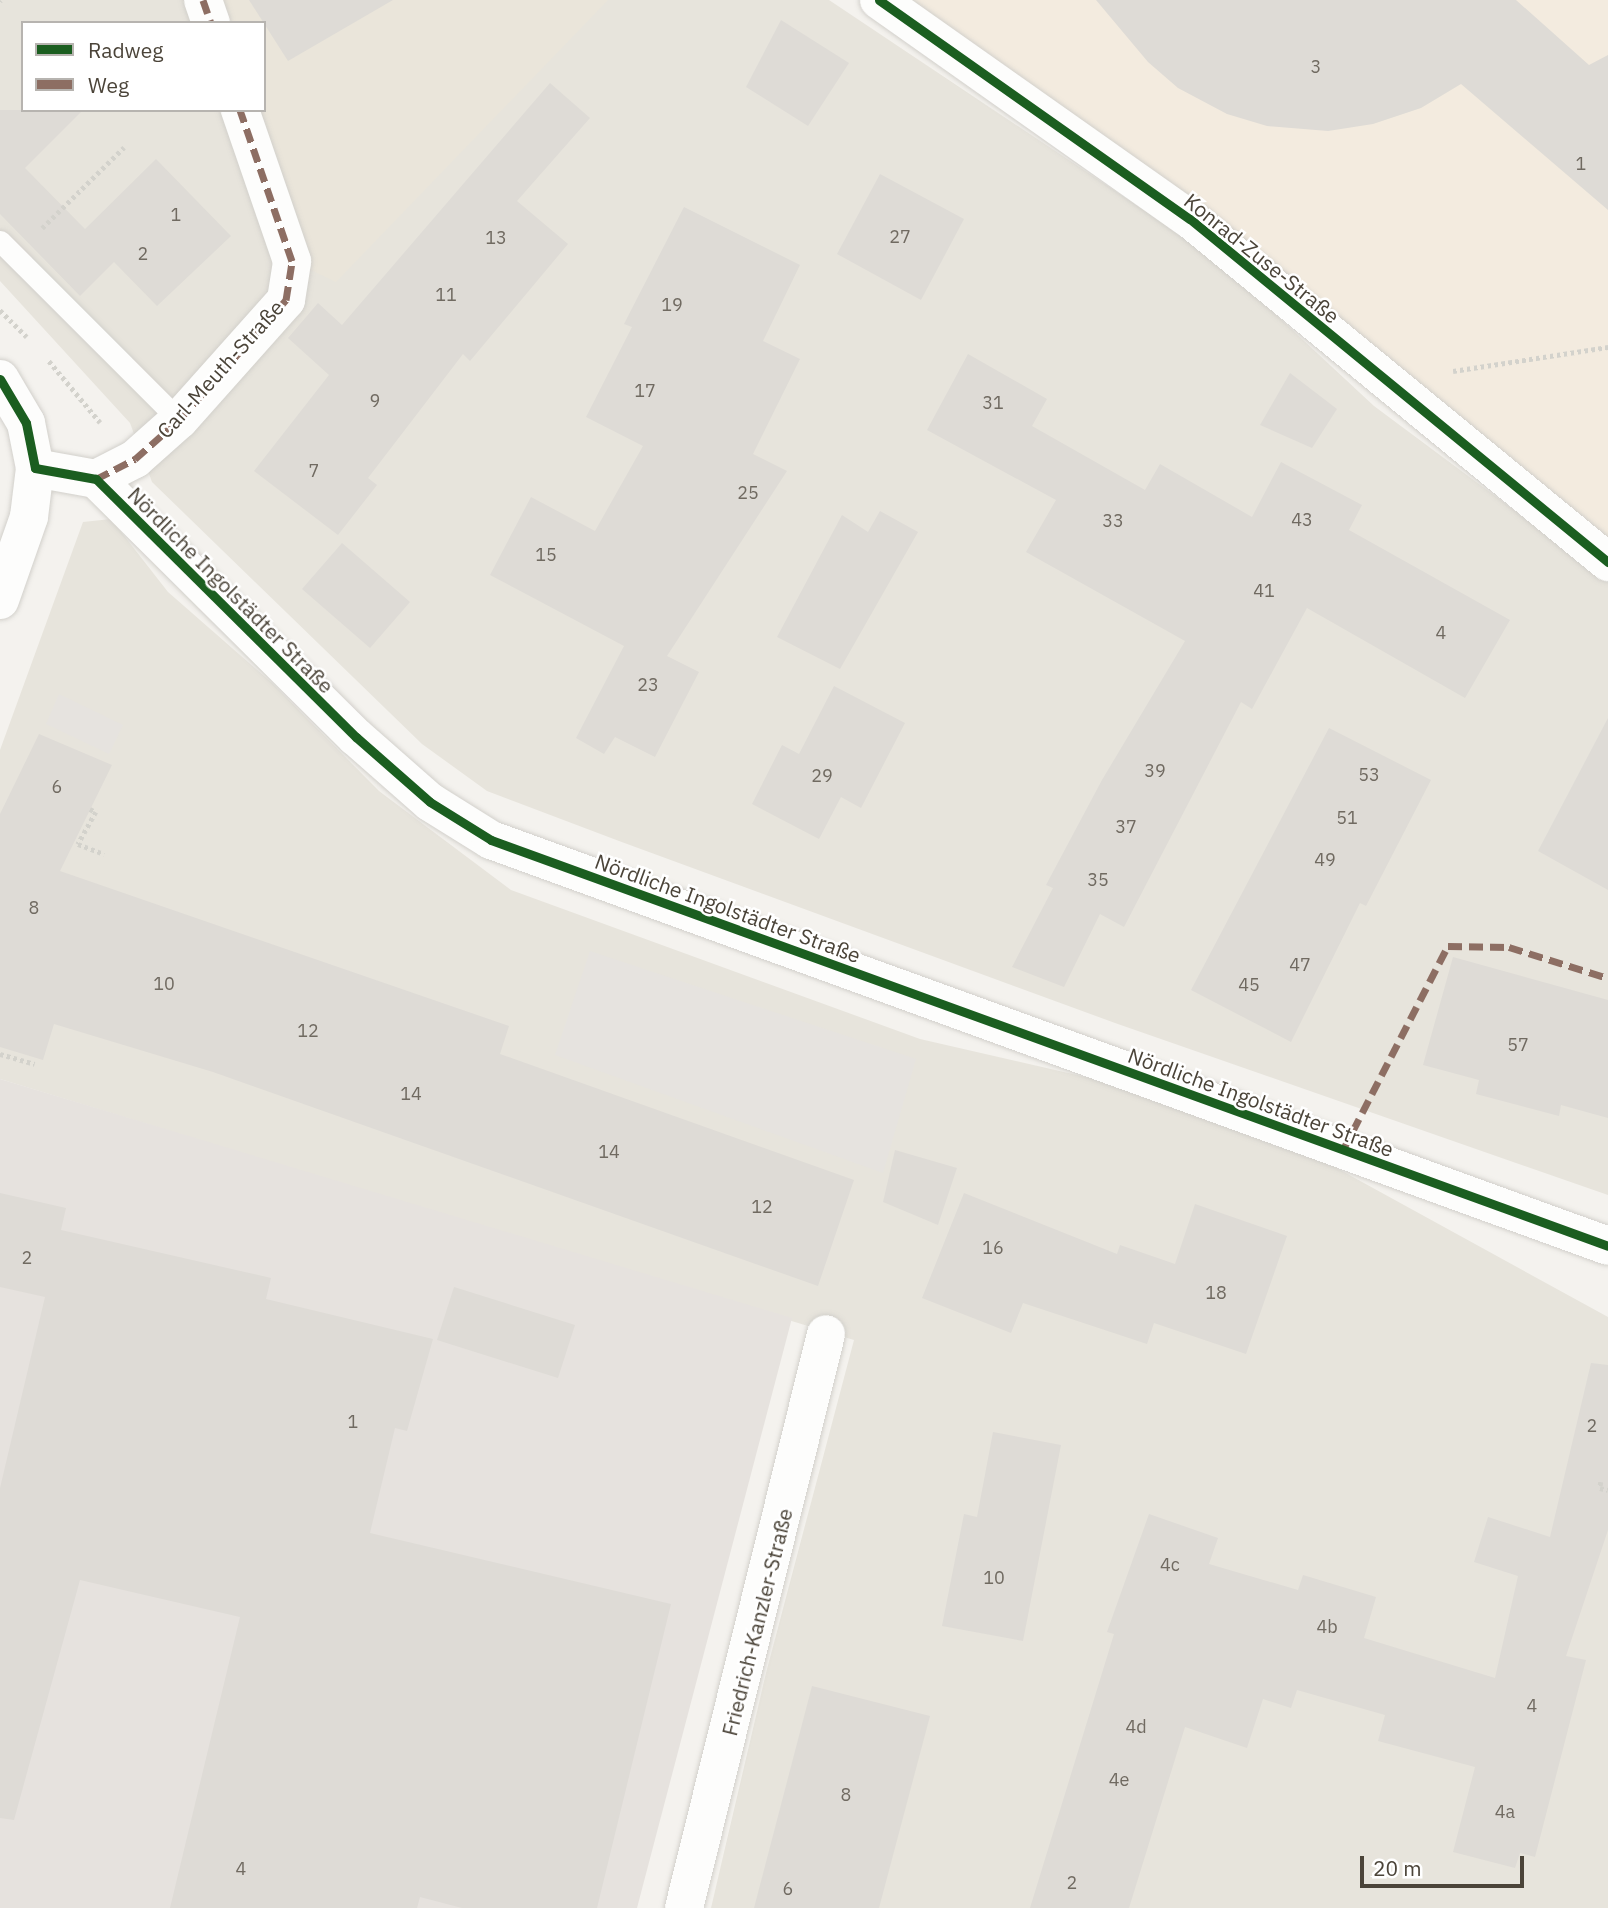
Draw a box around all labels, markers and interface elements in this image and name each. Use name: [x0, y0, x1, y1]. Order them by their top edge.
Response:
legend: [21, 21, 266, 112]
text: Radweg: [88, 36, 163, 64]
house number: 3: [1311, 56, 1321, 78]
text: Weg: [88, 71, 129, 99]
house number: 1: [1576, 153, 1586, 175]
street label: Konrad-Zuse-Straße: [1179, 188, 1345, 328]
house number: 1: [171, 204, 181, 226]
house number: 27: [889, 226, 911, 248]
house number: 13: [485, 227, 507, 249]
house number: 2: [138, 243, 148, 265]
house number: 11: [435, 284, 457, 306]
house number: 19: [661, 294, 683, 316]
street label: Carl-Meuth-Straße: [151, 295, 289, 443]
house number: 17: [634, 380, 656, 402]
house number: 9: [370, 390, 380, 412]
house number: 31: [982, 392, 1004, 414]
house number: 7: [309, 460, 319, 482]
street label: Nördliche Ingolstädter Straße: [123, 482, 339, 698]
house number: 25: [737, 482, 759, 504]
house number: 43: [1291, 509, 1313, 531]
house number: 33: [1102, 510, 1124, 532]
house number: 15: [535, 544, 557, 566]
house number: 41: [1253, 580, 1275, 602]
house number: 4: [1436, 622, 1446, 644]
house number: 23: [637, 674, 659, 696]
house number: 39: [1144, 760, 1166, 782]
house number: 53: [1358, 764, 1380, 786]
house number: 29: [811, 765, 833, 787]
house number: 6: [52, 776, 62, 798]
house number: 51: [1336, 807, 1358, 829]
house number: 37: [1115, 816, 1137, 838]
street label: Nördliche Ingolstädter Straße: [592, 848, 864, 968]
house number: 49: [1314, 849, 1336, 871]
house number: 35: [1087, 869, 1109, 891]
house number: 8: [29, 897, 39, 919]
house number: 47: [1289, 954, 1311, 976]
house number: 10: [153, 973, 175, 995]
house number: 45: [1238, 974, 1260, 996]
house number: 12: [297, 1020, 319, 1042]
house number: 57: [1507, 1034, 1529, 1056]
street label: Nördliche Ingolstädter Straße: [1125, 1042, 1397, 1162]
house number: 14: [400, 1083, 422, 1105]
house number: 14: [598, 1141, 620, 1163]
house number: 12: [751, 1196, 773, 1218]
house number: 16: [982, 1237, 1004, 1259]
house number: 2: [22, 1247, 32, 1269]
house number: 18: [1205, 1282, 1227, 1304]
house number: 1: [348, 1411, 358, 1433]
house number: 2: [1587, 1415, 1597, 1437]
street label: Friedrich-Kanzler-Straße: [717, 1506, 797, 1738]
house number: 4c: [1160, 1554, 1180, 1576]
house number: 10: [983, 1567, 1005, 1589]
house number: 4b: [1316, 1616, 1338, 1638]
house number: 4: [1527, 1695, 1537, 1717]
house number: 4d: [1125, 1716, 1147, 1738]
house number: 4e: [1109, 1769, 1129, 1791]
house number: 8: [841, 1784, 851, 1806]
house number: 4a: [1495, 1801, 1515, 1823]
scale bar: [1363, 1842, 1528, 1886]
text: 20 m: [1373, 1854, 1422, 1882]
house number: 4: [236, 1858, 246, 1880]
house number: 2: [1067, 1872, 1077, 1894]
house number: 6: [783, 1878, 793, 1900]

